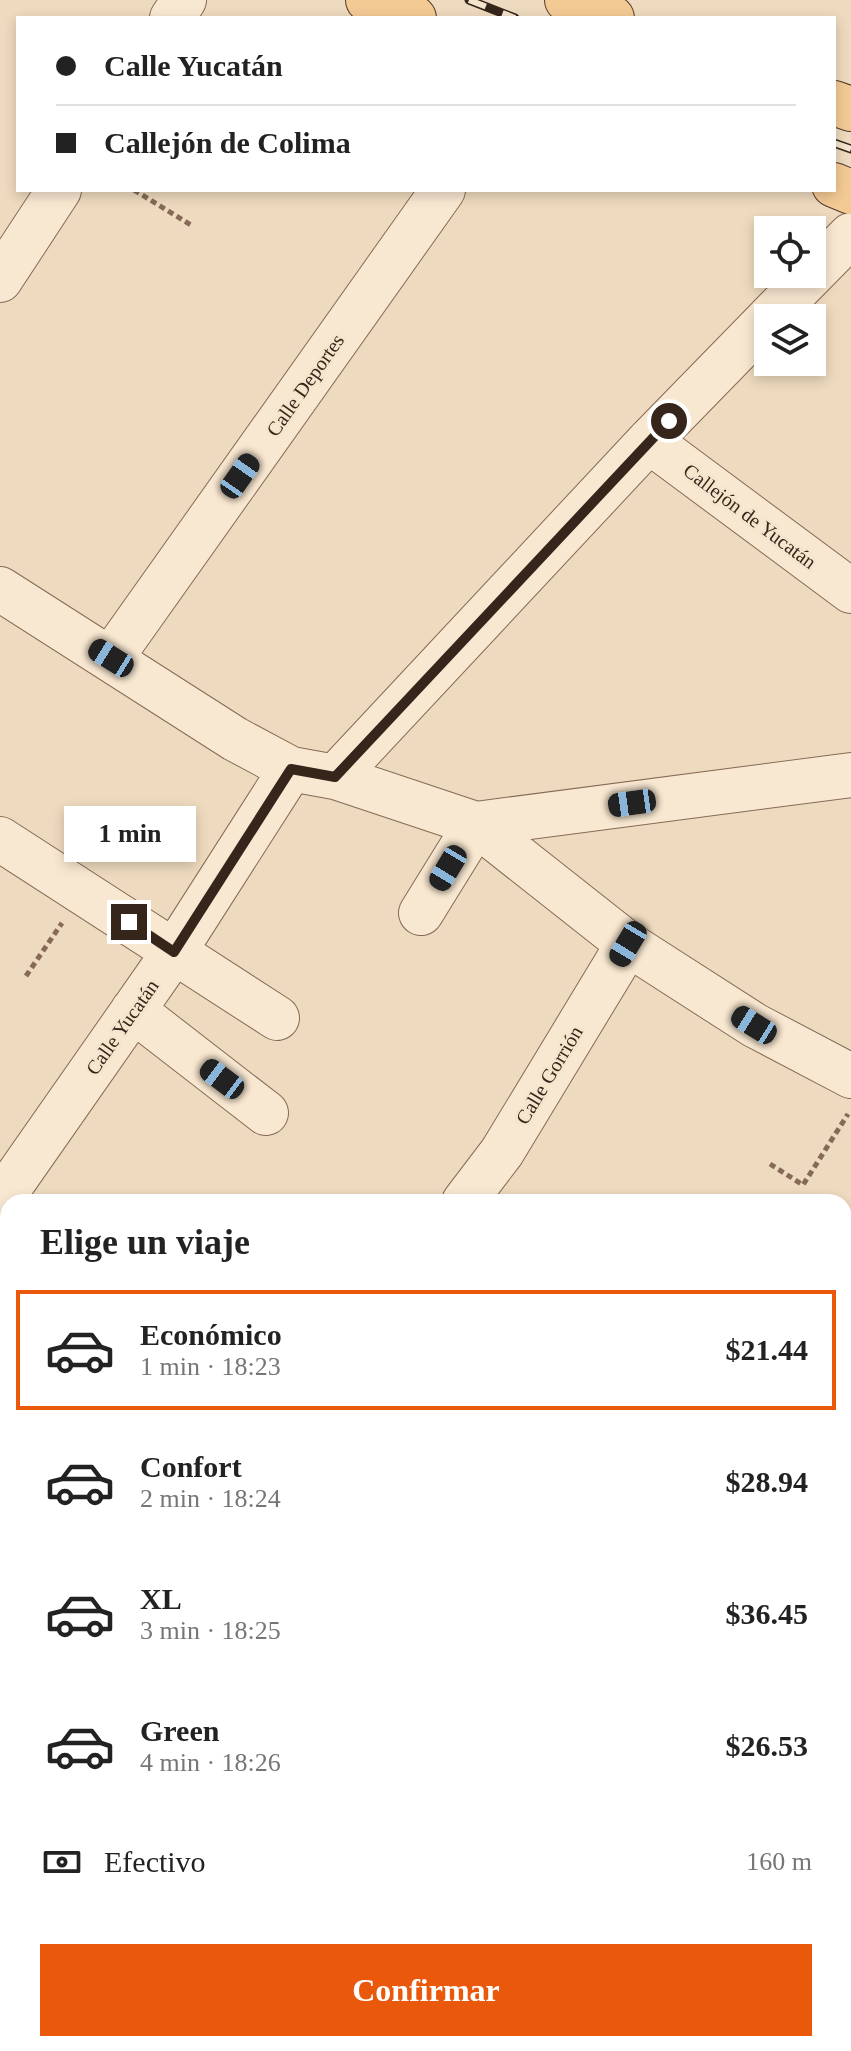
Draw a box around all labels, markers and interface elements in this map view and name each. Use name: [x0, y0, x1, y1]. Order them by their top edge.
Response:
text: Calle Yucatán: [104, 49, 283, 82]
text: Callejón de Colima: [104, 126, 351, 159]
map controls: [754, 216, 826, 376]
button: locate: [754, 216, 826, 288]
button: layers: [754, 304, 826, 376]
street label: Calle Deportes: [262, 330, 349, 441]
route start: [651, 403, 687, 439]
car: [216, 449, 264, 503]
street label: Callejón de Yucatán: [679, 459, 821, 574]
car: [84, 635, 138, 681]
car: [607, 788, 657, 818]
callout: 1 min: [63, 806, 195, 862]
text: 1 min: [99, 819, 161, 848]
car: [425, 841, 471, 895]
route end: [111, 904, 147, 940]
car: [605, 917, 651, 971]
street label: Calle Yucatán: [81, 975, 163, 1079]
car: [727, 1002, 781, 1048]
street label: Calle Gorrión: [511, 1022, 587, 1128]
car: [196, 1055, 248, 1103]
text: Elige un viaje: [40, 1222, 250, 1262]
icon: car: [44, 1314, 116, 1386]
text: Económico: [140, 1318, 282, 1351]
text: $21.44: [726, 1333, 808, 1366]
text: 1 min · 18:23: [140, 1352, 281, 1381]
icon: car: [44, 1446, 116, 1518]
text: Confort: [140, 1450, 242, 1483]
text: $28.94: [726, 1465, 808, 1498]
text: 2 min · 18:24: [140, 1484, 281, 1513]
icon: car: [44, 1578, 116, 1650]
text: XL: [140, 1582, 182, 1615]
text: $36.45: [726, 1597, 808, 1630]
text: 3 min · 18:25: [140, 1616, 281, 1645]
icon: car: [44, 1710, 116, 1782]
text: Green: [140, 1714, 219, 1747]
text: $26.53: [726, 1729, 808, 1762]
text: 4 min · 18:26: [140, 1748, 281, 1777]
icon: cash: [40, 1840, 84, 1884]
text: Efectivo: [104, 1845, 206, 1878]
text: 160 m: [746, 1847, 812, 1876]
button: Confirmar: [40, 1944, 812, 2036]

